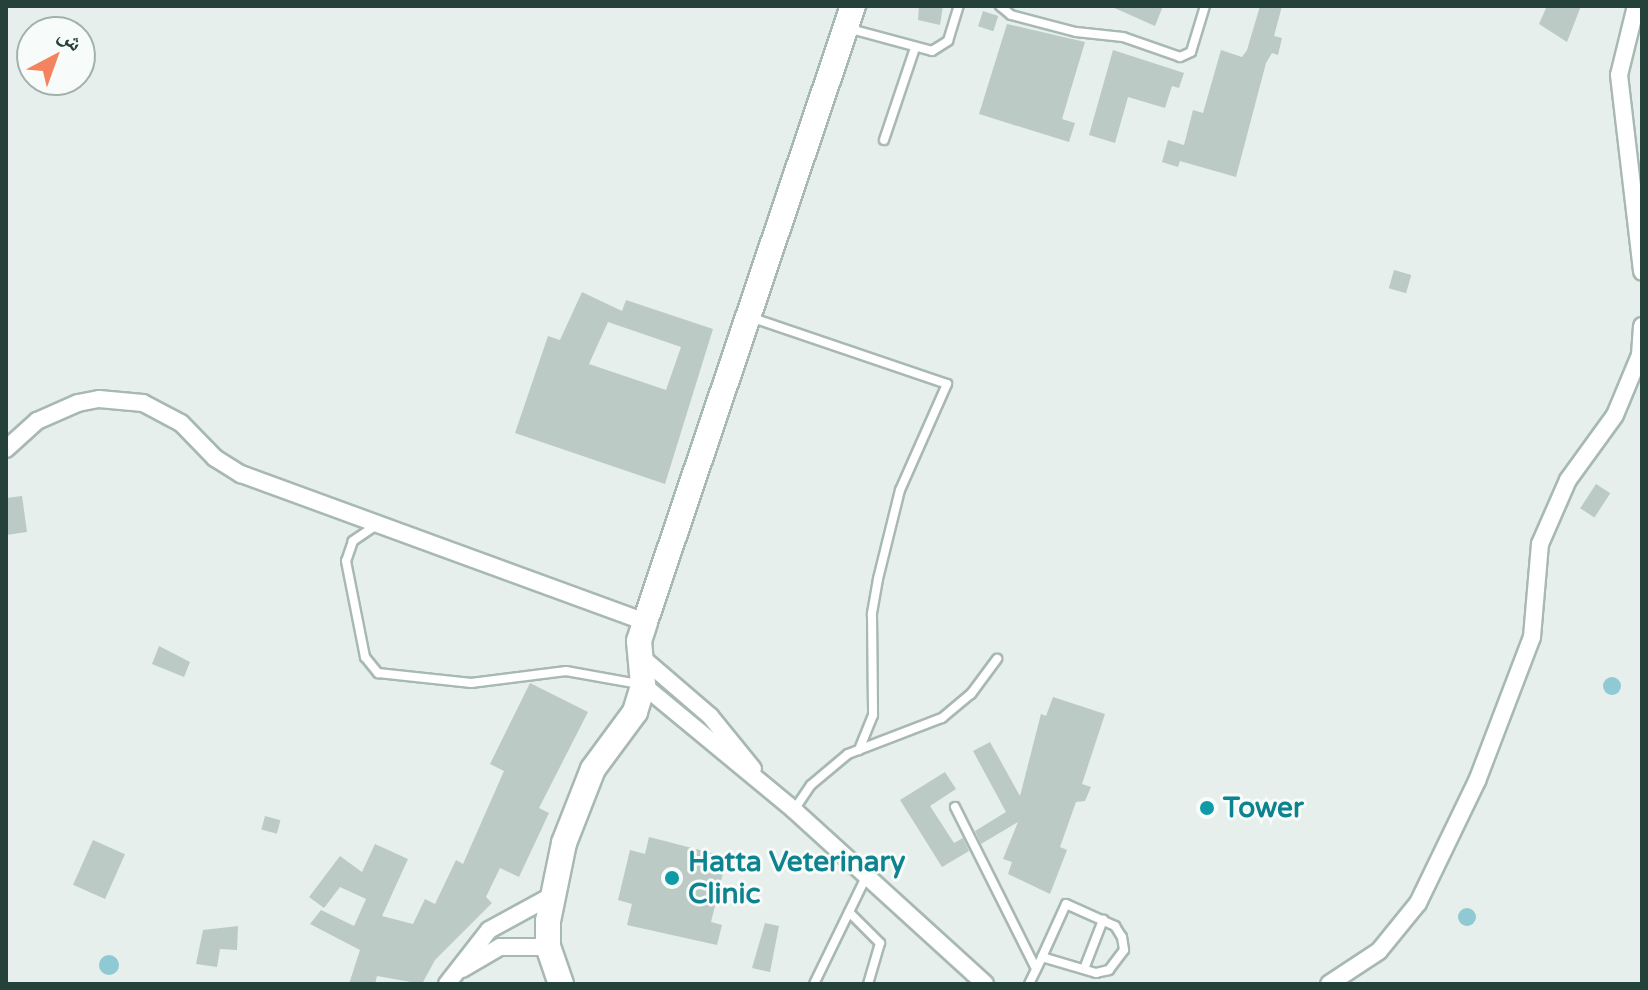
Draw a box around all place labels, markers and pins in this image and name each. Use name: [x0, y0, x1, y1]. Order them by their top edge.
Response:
place label: Tower: [1223, 791, 1304, 825]
marker: Tower: [1198, 799, 1216, 817]
place label: Hatta Veterinary Clinic: [688, 845, 905, 911]
marker: Hatta Veterinary Clinic: [663, 869, 681, 887]

